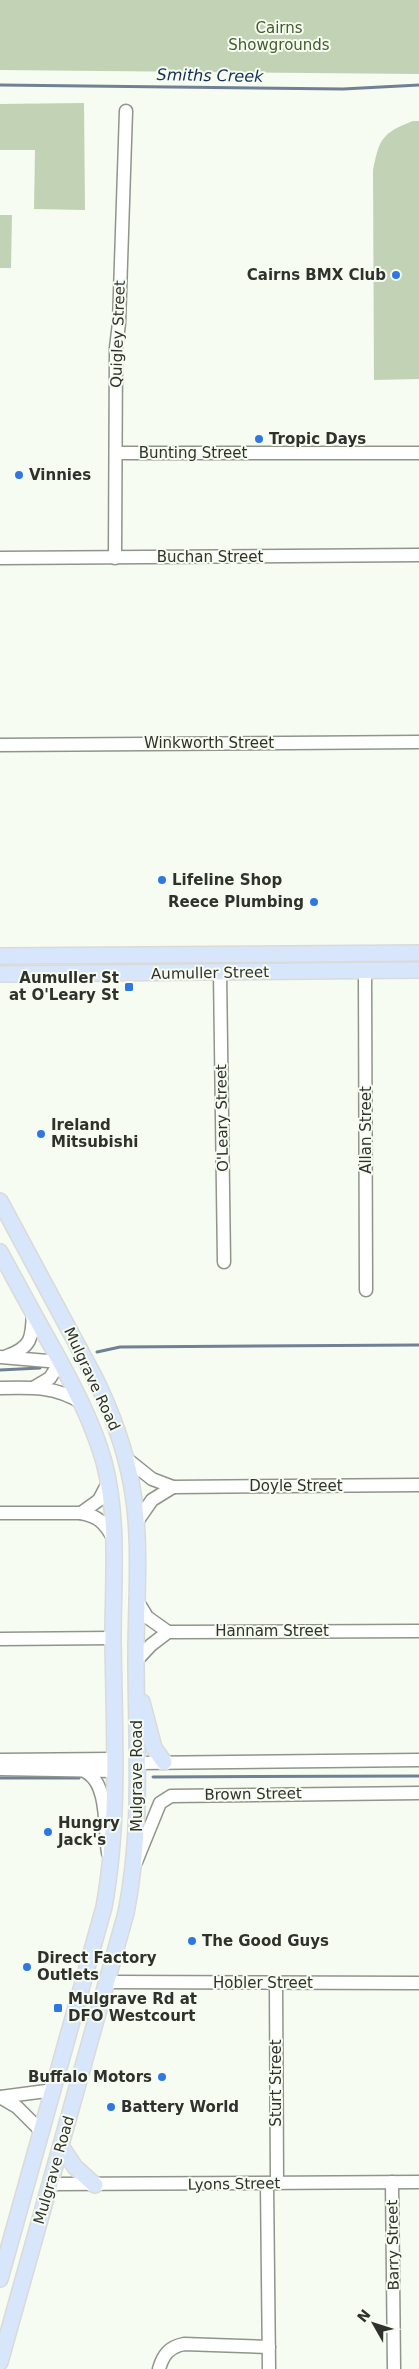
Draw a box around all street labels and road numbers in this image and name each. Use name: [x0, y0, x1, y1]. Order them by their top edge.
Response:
street label: Quigley Street: [107, 280, 129, 388]
street label: Bunting Street: [139, 444, 247, 462]
street label: Buchan Street: [157, 548, 263, 566]
street label: Winkworth Street: [144, 734, 274, 752]
street label: Aumuller Street: [151, 963, 269, 983]
street label: O'Leary Street: [212, 1064, 232, 1172]
street label: Allan Street: [357, 1086, 375, 1174]
street label: Mulgrave Road: [60, 1324, 124, 1434]
street label: Doyle Street: [249, 1477, 343, 1495]
street label: Hannam Street: [215, 1622, 329, 1640]
street label: Mulgrave Road: [128, 1720, 146, 1832]
street label: Brown Street: [204, 1784, 302, 1804]
street label: Hobler Street: [213, 1974, 313, 1992]
street label: Sturt Street: [267, 2039, 285, 2127]
street label: Mulgrave Road: [30, 2114, 78, 2226]
street label: Lyons Street: [187, 2174, 281, 2194]
street label: Barry Street: [383, 2199, 403, 2291]

